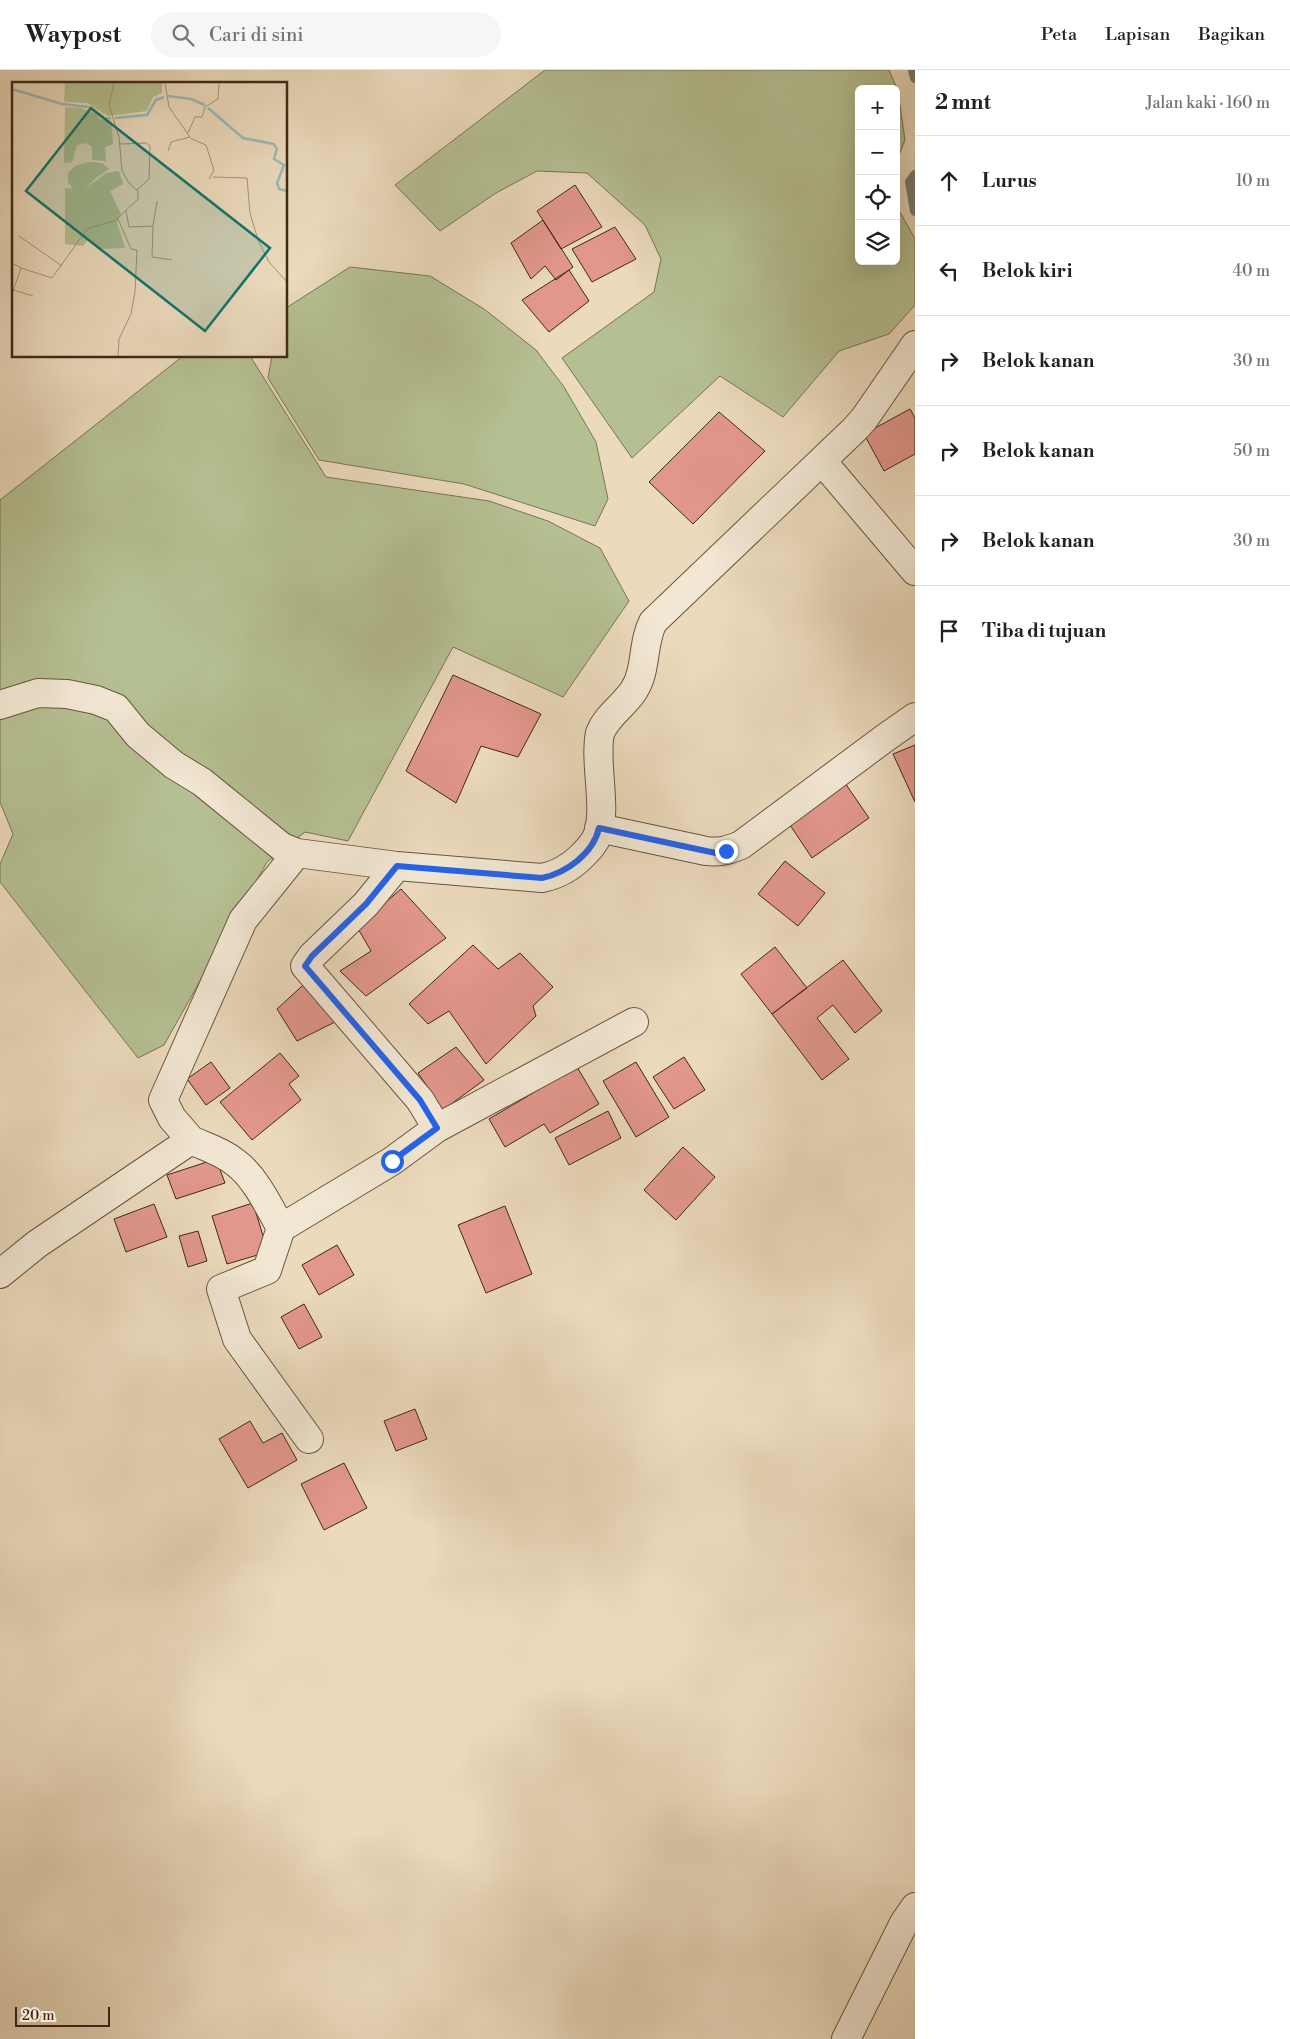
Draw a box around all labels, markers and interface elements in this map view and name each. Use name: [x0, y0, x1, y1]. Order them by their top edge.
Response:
search box: [151, 12, 501, 57]
text: Waypost: [25, 20, 121, 50]
icon: search: [169, 21, 197, 49]
text: Cari di sini: [209, 23, 304, 47]
text: Peta: [1041, 23, 1077, 46]
text: Lapisan: [1105, 23, 1170, 46]
text: Bagikan: [1198, 23, 1265, 46]
inset map: [12, 82, 288, 358]
map controls: [855, 85, 900, 265]
button: +: [855, 85, 900, 130]
text: 2 mnt: [935, 90, 991, 116]
text: Jalan kaki · 160 m: [1146, 93, 1270, 113]
button: −: [855, 130, 900, 175]
icon: ahead: [935, 167, 963, 195]
text: Lurus: [982, 169, 1037, 193]
text: 10 m: [1236, 171, 1270, 191]
button: locate: [855, 175, 900, 220]
button: layers: [855, 220, 900, 265]
icon: left: [935, 257, 963, 285]
text: Belok kiri: [982, 259, 1072, 283]
text: 40 m: [1233, 261, 1270, 281]
icon: right: [935, 347, 963, 375]
text: Belok kanan: [982, 349, 1095, 373]
text: 30 m: [1233, 351, 1270, 371]
icon: right: [935, 437, 963, 465]
text: Belok kanan: [982, 439, 1095, 463]
text: 50 m: [1233, 441, 1270, 461]
icon: right: [935, 527, 963, 555]
text: Belok kanan: [982, 529, 1095, 553]
text: 30 m: [1233, 531, 1270, 551]
icon: arrive: [935, 617, 963, 645]
text: Tiba di tujuan: [982, 619, 1106, 643]
route end: [715, 840, 738, 863]
route start: [381, 1150, 404, 1173]
scale bar: [15, 2004, 110, 2027]
text: 20 m: [22, 2007, 54, 2025]

